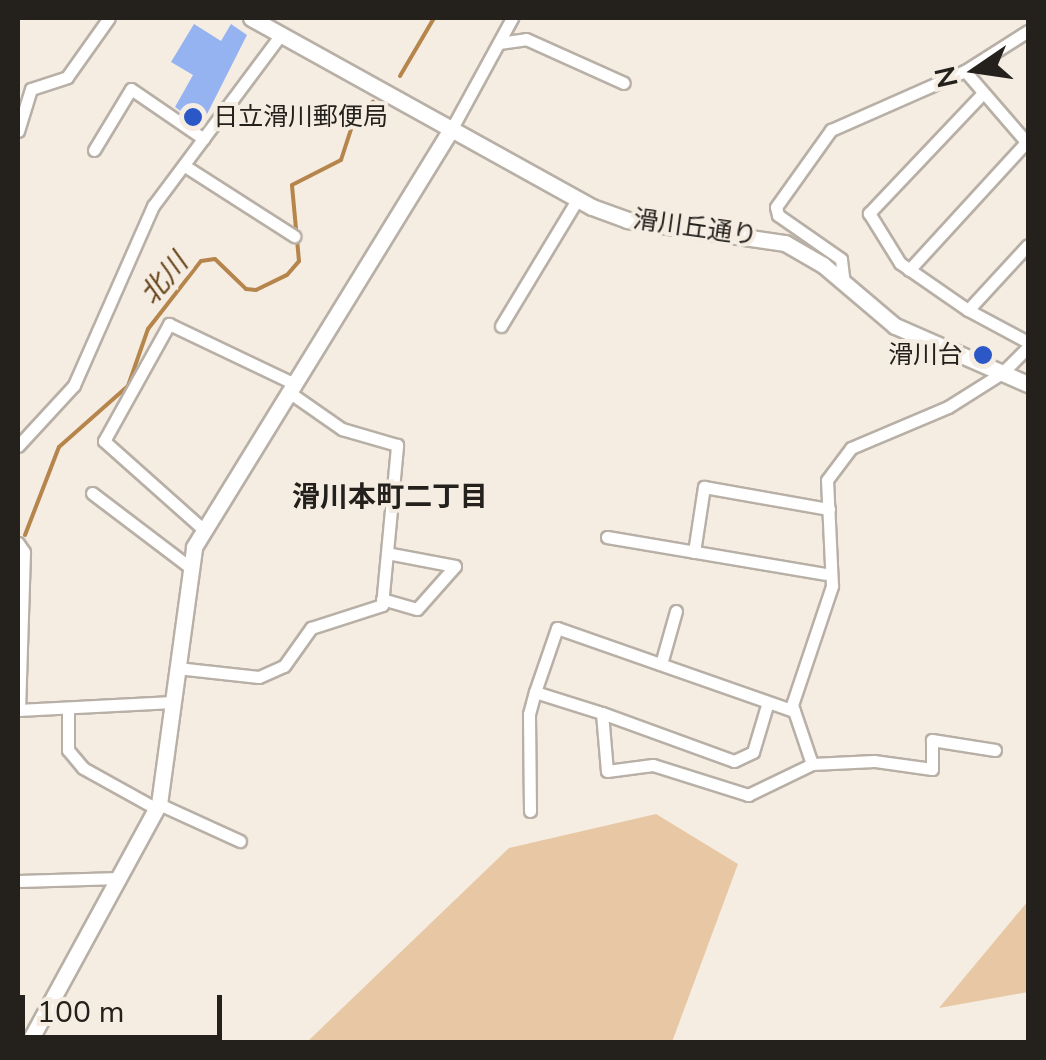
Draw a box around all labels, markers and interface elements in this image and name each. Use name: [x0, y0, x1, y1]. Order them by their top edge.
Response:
north arrow: [926, 20, 1026, 120]
text: N: [926, 62, 968, 91]
place label: 日立滑川郵便局: [213, 102, 388, 132]
marker: 日立滑川郵便局: [182, 106, 204, 128]
street label: 滑川丘通り: [631, 204, 759, 252]
water label: 北川: [133, 247, 195, 311]
place label: 滑川台: [888, 340, 963, 370]
marker: 滑川台: [972, 344, 994, 366]
district label: 滑川本町二丁目: [292, 480, 488, 514]
scale bar: [25, 975, 228, 1037]
text: 100 m: [37, 992, 124, 1033]

